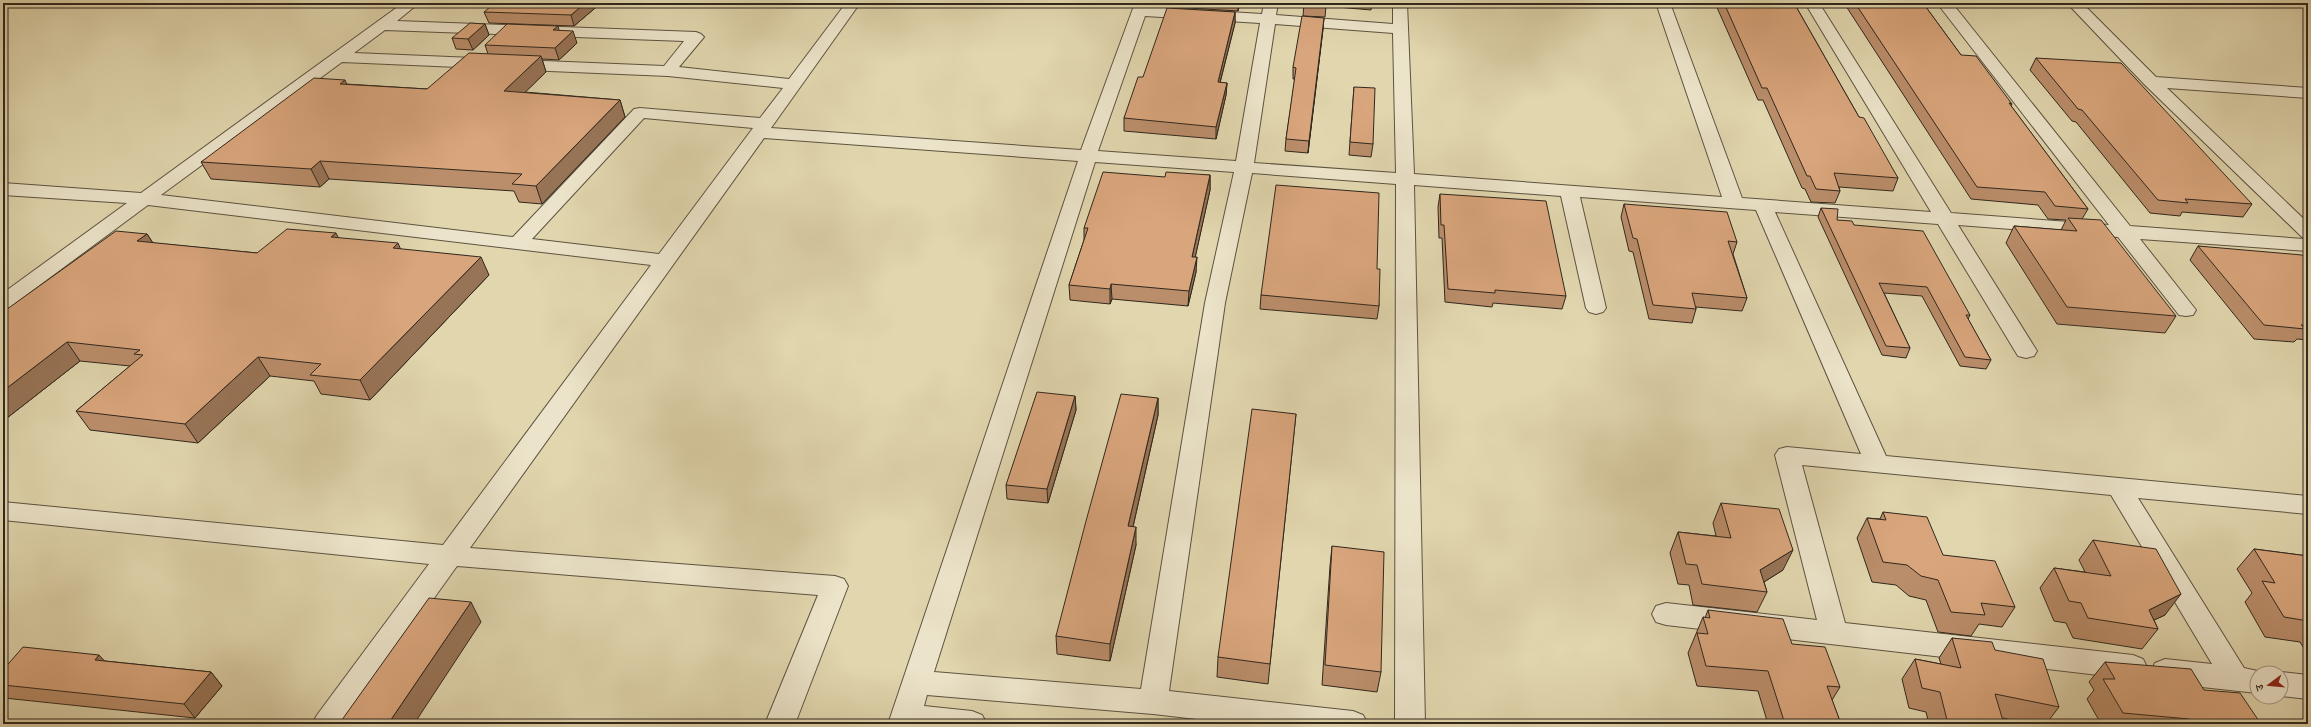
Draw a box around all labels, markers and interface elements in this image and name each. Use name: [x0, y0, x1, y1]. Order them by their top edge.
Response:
north arrow: [2249, 665, 2289, 705]
text: उ: [2252, 682, 2268, 693]

